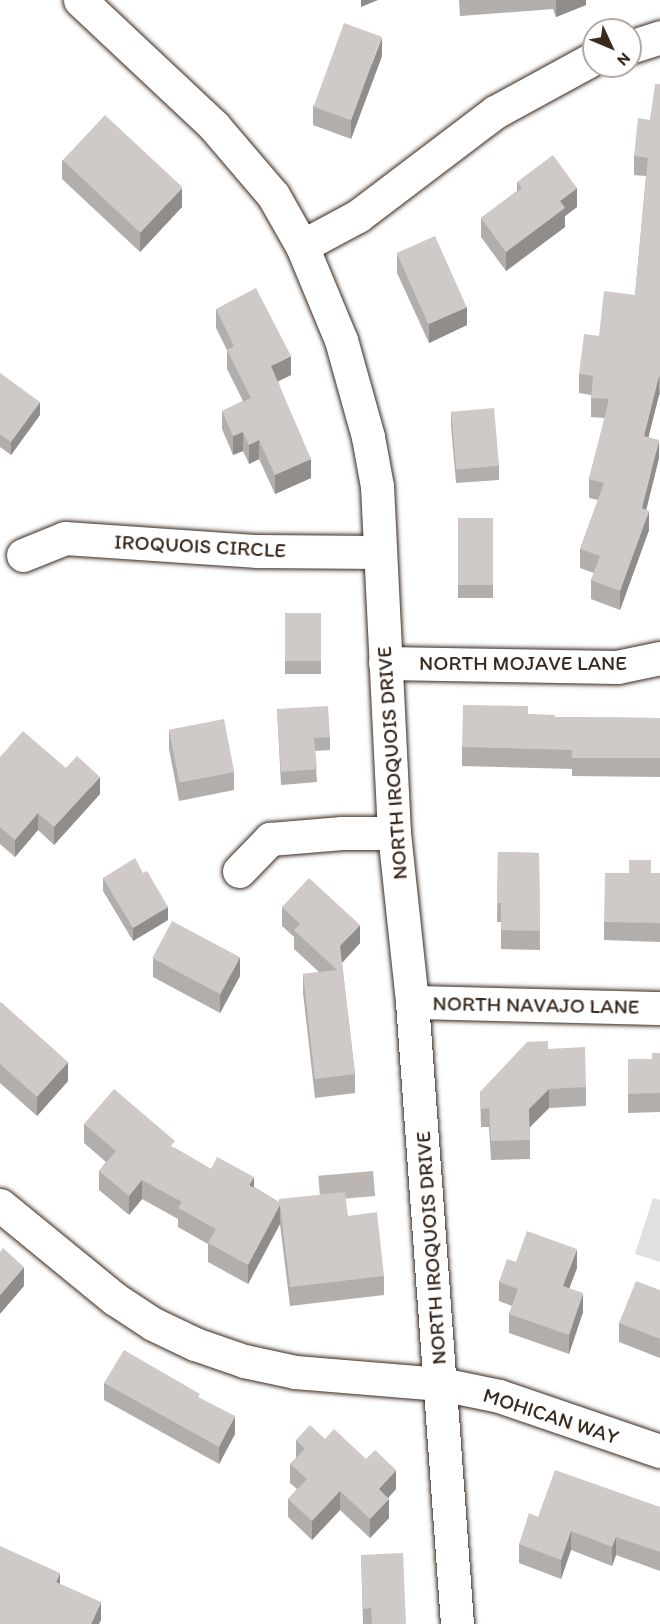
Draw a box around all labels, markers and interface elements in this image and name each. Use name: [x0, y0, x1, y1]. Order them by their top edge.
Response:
north arrow: [582, 18, 642, 78]
text: N: [613, 49, 634, 70]
street label: IROQUOIS CIRCLE: [113, 529, 287, 563]
street label: NORTH IROQUOIS DRIVE: [371, 645, 413, 881]
street label: NORTH MOJAVE LANE: [419, 650, 627, 676]
street label: NORTH NAVAJO LANE: [432, 991, 640, 1019]
street label: NORTH IROQUOIS DRIVE: [410, 1130, 452, 1366]
street label: MOHICAN WAY: [480, 1382, 622, 1450]

